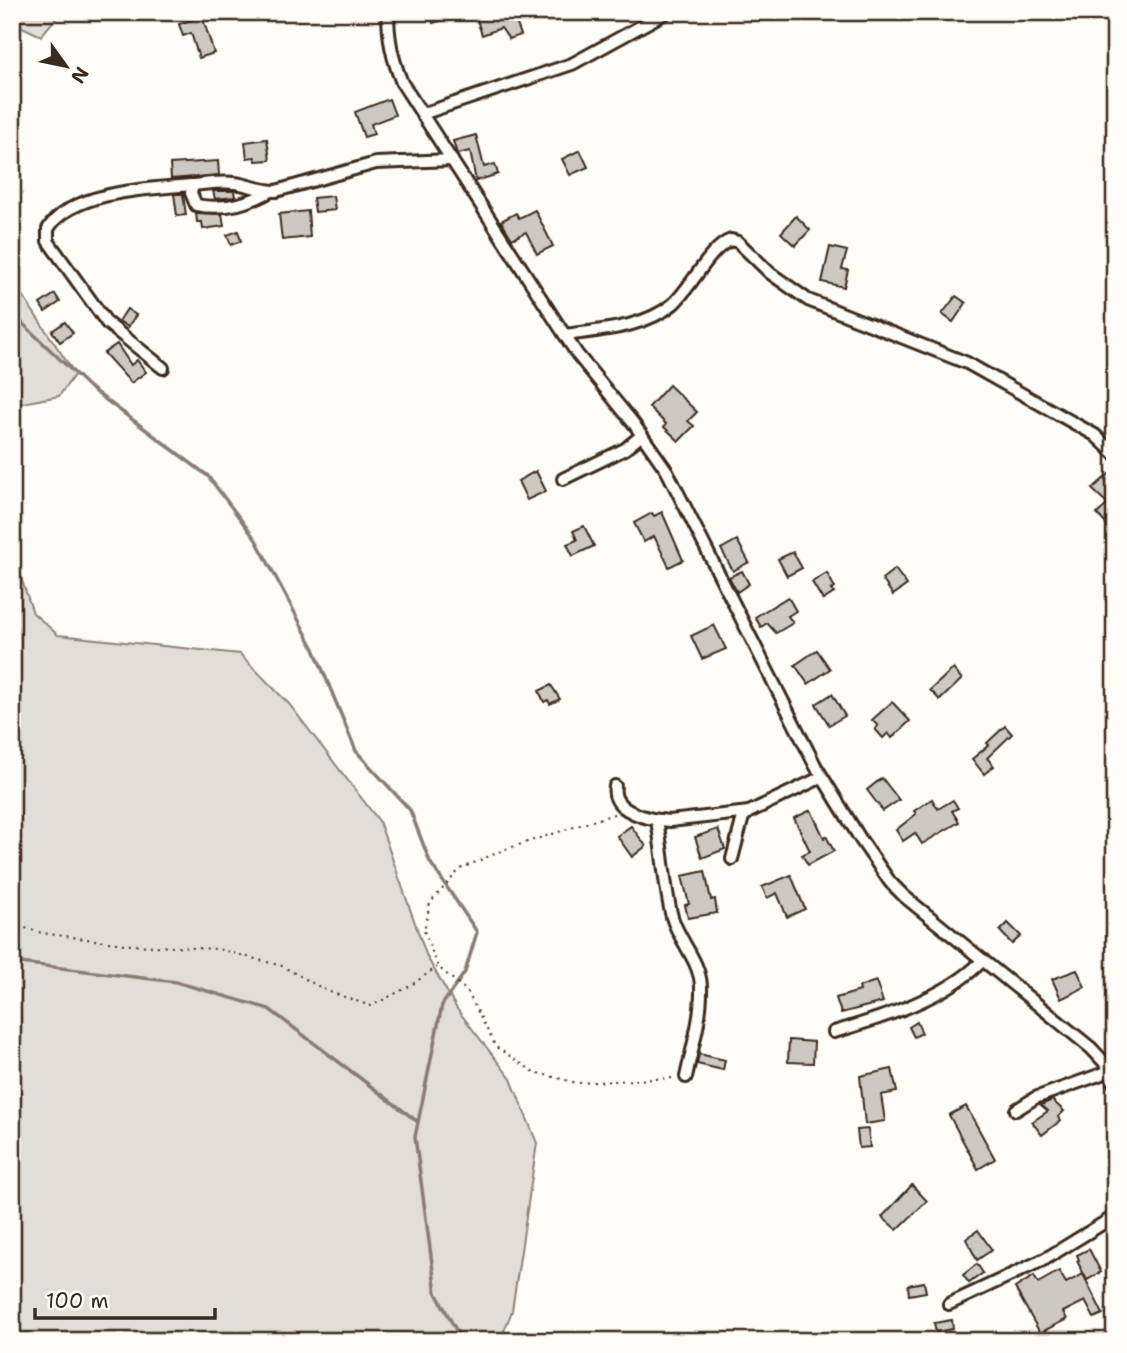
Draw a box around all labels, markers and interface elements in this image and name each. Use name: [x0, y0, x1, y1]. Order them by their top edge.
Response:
north arrow: [32, 32, 102, 102]
text: N: [65, 62, 94, 88]
scale bar: [35, 1276, 215, 1320]
text: 100 m: [46, 1287, 109, 1315]

